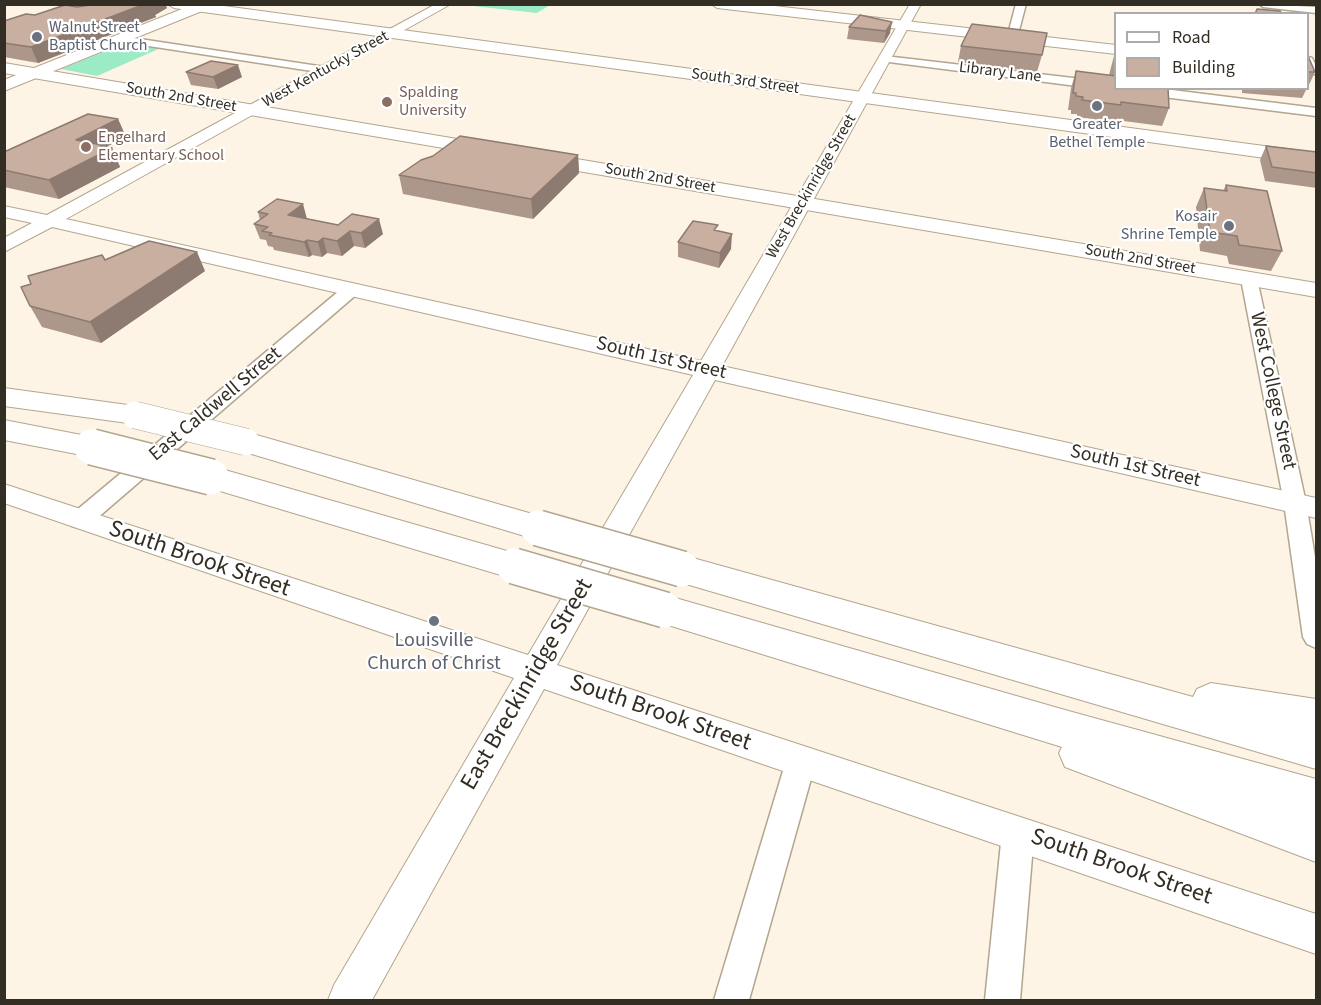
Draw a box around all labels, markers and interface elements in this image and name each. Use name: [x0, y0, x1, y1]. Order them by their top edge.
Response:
legend: [1114, 12, 1309, 90]
place label: Walnut Street Baptist Church: [49, 18, 147, 56]
text: Road: [1172, 25, 1211, 50]
street label: West Kentucky Street: [260, 27, 392, 113]
marker: Walnut Street Baptist Church: [30, 30, 44, 44]
text: Building: [1172, 55, 1235, 80]
street label: Library Lane: [958, 58, 1042, 88]
street label: South 3rd Street: [690, 65, 800, 99]
street label: South 2nd Street: [124, 79, 238, 117]
place label: Spalding University: [399, 83, 466, 121]
marker: Spalding University: [380, 95, 394, 109]
marker: Greater Bethel Temple: [1090, 99, 1104, 113]
street label: West Breckinridge Street: [763, 111, 861, 263]
place label: Greater Bethel Temple: [1049, 115, 1145, 153]
place label: Engelhard Elementary School: [98, 128, 224, 166]
marker: Engelhard Elementary School: [79, 140, 93, 154]
street label: South 2nd Street: [603, 160, 717, 198]
place label: Kosair Shrine Temple: [1121, 207, 1217, 245]
marker: Kosair Shrine Temple: [1222, 219, 1236, 233]
street label: South 2nd Street: [1083, 241, 1197, 279]
street label: West College Street: [1244, 310, 1300, 472]
street label: South 1st Street: [594, 332, 728, 386]
street label: East Caldwell Street: [145, 343, 287, 467]
street label: South 1st Street: [1068, 440, 1202, 494]
street label: South Brook Street: [105, 515, 293, 605]
street label: East Breckinridge Street: [456, 574, 600, 796]
marker: Louisville Church of Christ: [427, 614, 441, 628]
place label: Louisville Church of Christ: [367, 630, 501, 677]
street label: South Brook Street: [566, 669, 754, 759]
street label: South Brook Street: [1027, 823, 1215, 913]

